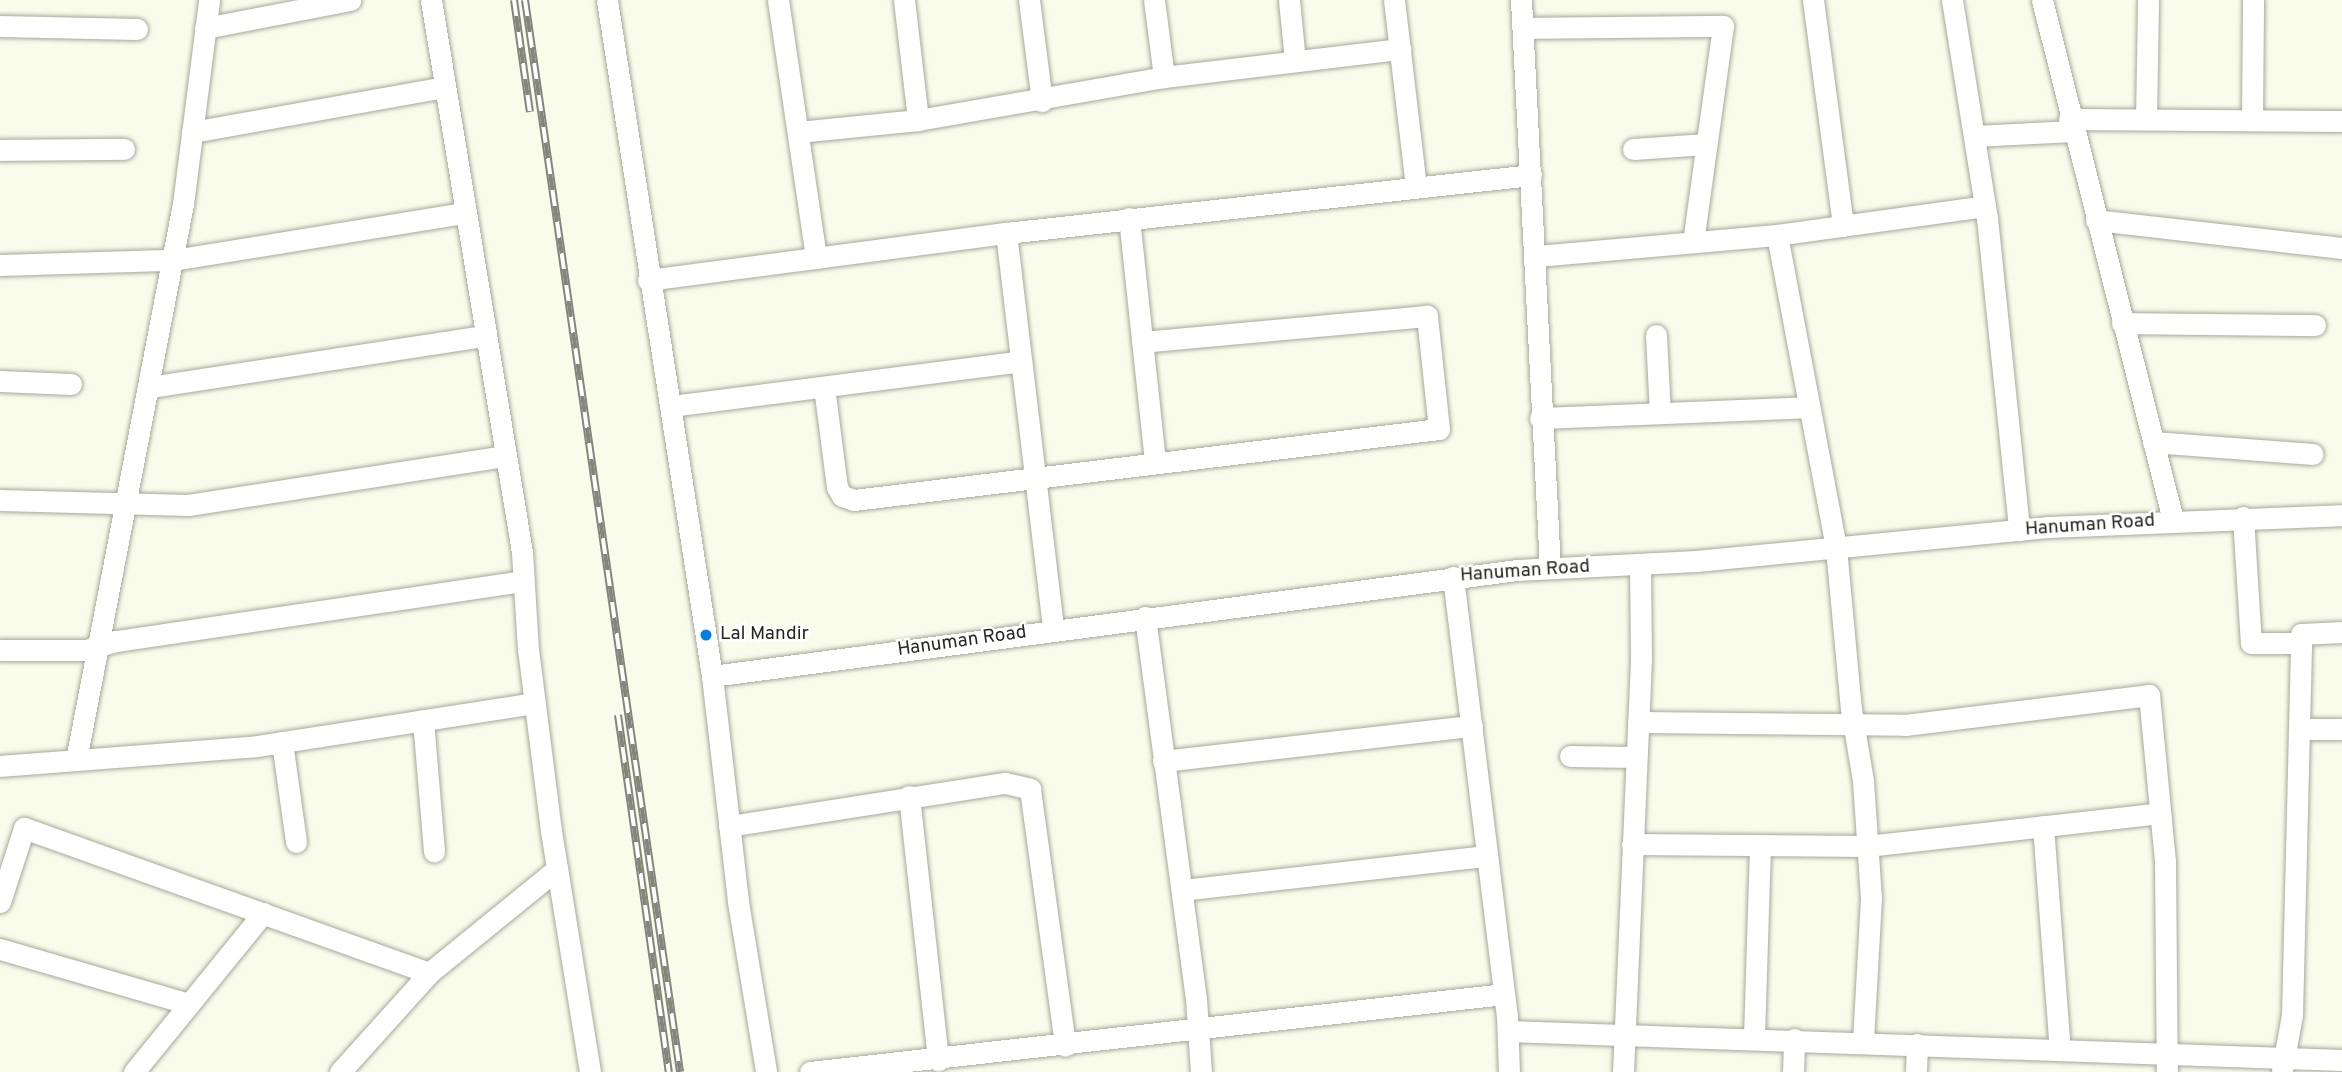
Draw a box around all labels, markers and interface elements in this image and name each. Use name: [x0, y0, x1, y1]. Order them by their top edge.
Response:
street label: Hanuman Road: [2024, 510, 2156, 542]
street label: Hanuman Road: [1459, 556, 1591, 588]
street label: Hanuman Road: [896, 622, 1028, 662]
place label: Lal Mandir: [720, 624, 809, 646]
marker: Lal Mandir: [698, 627, 714, 643]

